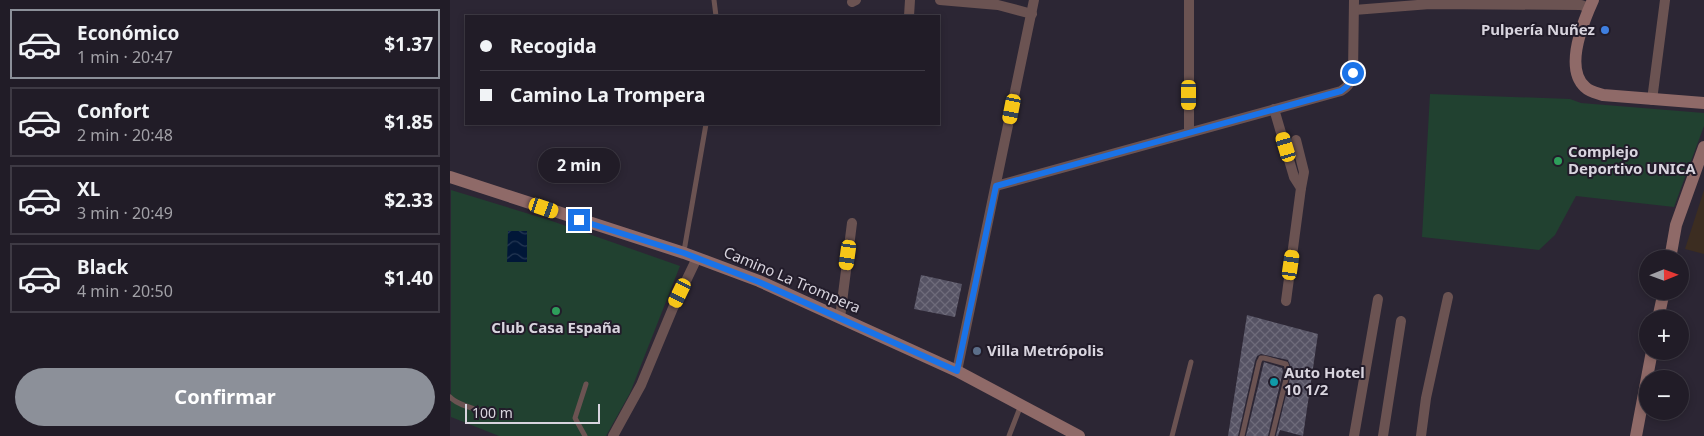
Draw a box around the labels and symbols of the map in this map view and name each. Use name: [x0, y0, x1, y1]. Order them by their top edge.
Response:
place label: Pulpería Nuñez: [1481, 19, 1595, 39]
marker: Pulpería Nuñez: [1599, 24, 1611, 36]
route start: [1342, 62, 1364, 84]
car: [1181, 80, 1196, 110]
car: [1001, 93, 1022, 125]
car: [1274, 130, 1297, 164]
place label: Complejo Deportivo UNICA: [1568, 141, 1696, 178]
callout: 2 min: [538, 148, 620, 182]
marker: Complejo Deportivo UNICA: [1552, 155, 1564, 167]
car: [527, 196, 560, 220]
route end: [568, 209, 590, 231]
car: [838, 239, 857, 271]
street label: Camino La Trompera: [721, 241, 864, 317]
car: [1281, 249, 1300, 281]
north arrow: [1639, 250, 1689, 300]
car: [666, 276, 693, 310]
marker: Club Casa España: [550, 305, 562, 317]
place label: Club Casa España: [491, 317, 621, 337]
place label: Villa Metrópolis: [987, 340, 1104, 360]
marker: Villa Metrópolis: [971, 345, 983, 357]
place label: Auto Hotel 10 1/2: [1284, 362, 1365, 399]
marker: Auto Hotel 10 1/2: [1268, 376, 1280, 388]
scale bar: [465, 401, 600, 424]

